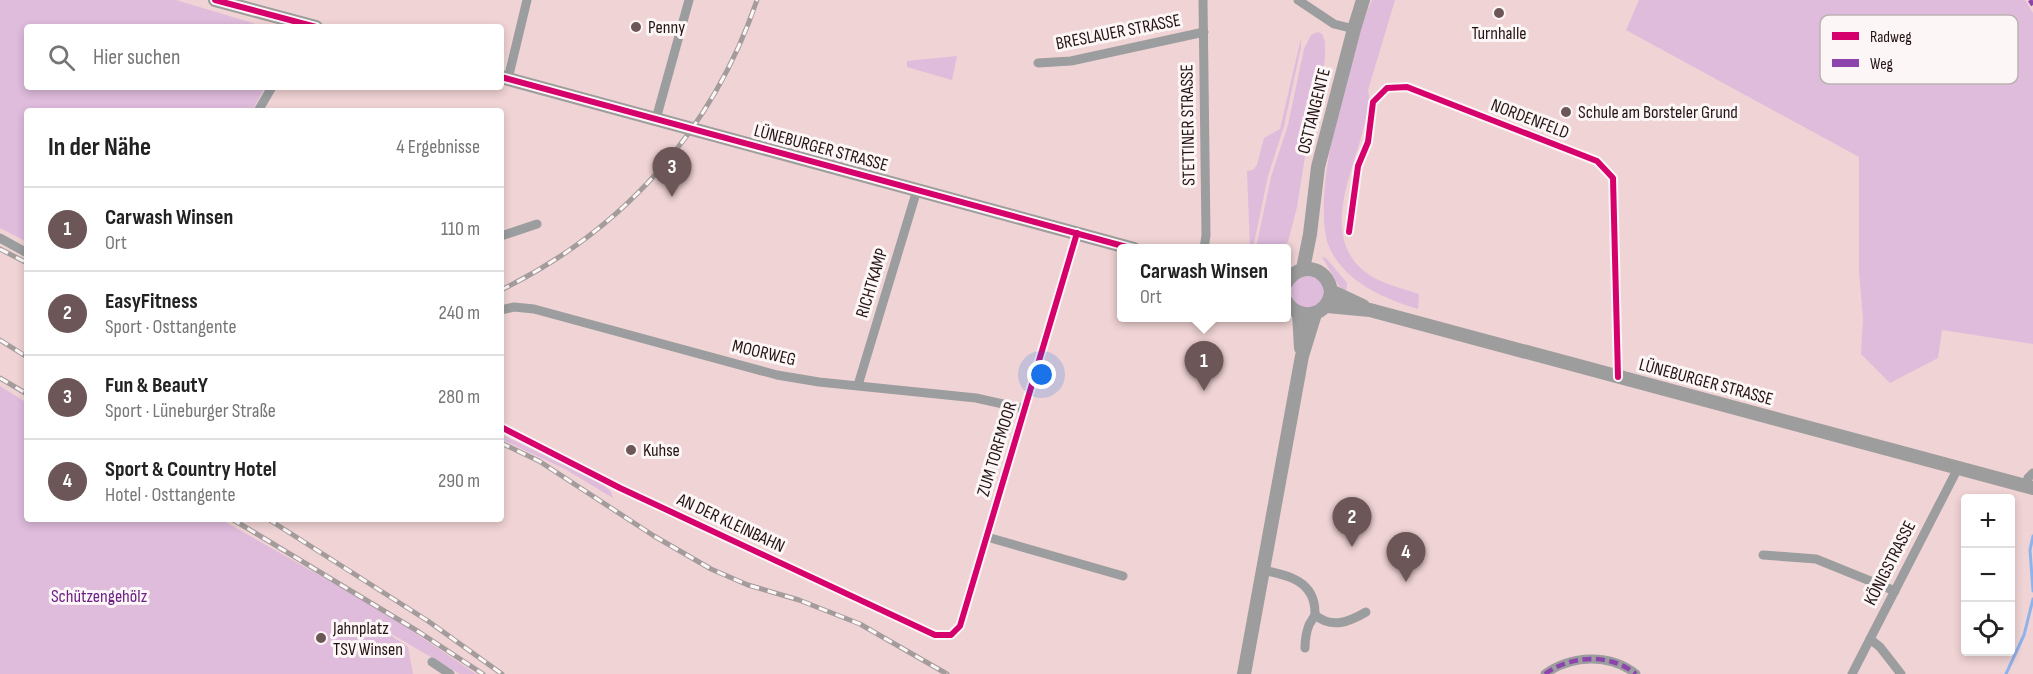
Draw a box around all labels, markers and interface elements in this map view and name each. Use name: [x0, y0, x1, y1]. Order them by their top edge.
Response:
marker: Turnhalle: [1492, 6, 1506, 20]
street label: BRESLAUER STRASSE: [1054, 10, 1182, 54]
legend: [1820, 15, 2018, 84]
place label: Penny: [648, 17, 685, 38]
marker: Penny: [629, 20, 643, 34]
place label: Turnhalle: [1472, 23, 1526, 44]
search box: [24, 24, 504, 90]
text: Radweg: [1870, 28, 1912, 47]
icon: search: [45, 41, 78, 74]
text: Hier suchen: [93, 44, 181, 71]
text: Weg: [1870, 55, 1893, 74]
street label: STETTINER STRASSE: [1176, 64, 1200, 186]
street label: OSTTANGENTE: [1293, 66, 1335, 156]
street label: NORDENFELD: [1488, 95, 1572, 143]
place label: Schule am Borsteler Grund: [1578, 102, 1738, 123]
marker: Schule am Borsteler Grund: [1559, 105, 1573, 119]
street label: LÜNEBURGER STRASSE: [752, 120, 890, 176]
text: In der Nähe: [48, 132, 151, 163]
text: 4 Ergebnisse: [396, 135, 480, 159]
pin: 3: [652, 148, 692, 197]
text: Carwash Winsen: [105, 204, 233, 231]
text: 1: [64, 217, 71, 241]
text: 110 m: [441, 217, 480, 241]
text: Ort: [105, 231, 127, 255]
popup: [1117, 244, 1291, 322]
street label: RICHTKAMP: [852, 245, 893, 320]
text: Carwash Winsen: [1140, 258, 1268, 285]
text: Ort: [1140, 285, 1162, 309]
text: EasyFitness: [105, 288, 198, 315]
text: 2: [63, 301, 72, 325]
text: 240 m: [439, 301, 480, 325]
text: Sport · Osttangente: [105, 315, 237, 339]
street label: MOORWEG: [730, 336, 798, 370]
pin: 1: [1184, 342, 1224, 391]
street label: LÜNEBURGER STRASSE: [1637, 354, 1775, 410]
your location: [1027, 360, 1056, 389]
text: Fun & BeautY: [105, 372, 208, 399]
text: 3: [63, 385, 72, 409]
text: 280 m: [438, 385, 480, 409]
text: Sport · Lüneburger Straße: [105, 399, 276, 423]
street label: ZUM TORFMOOR: [973, 399, 1021, 499]
place label: Kuhse: [643, 440, 680, 461]
marker: Kuhse: [624, 443, 638, 457]
text: Sport & Country Hotel: [105, 456, 277, 483]
text: 4: [63, 469, 72, 493]
text: 290 m: [438, 469, 480, 493]
text: Hotel · Osttangente: [105, 483, 236, 507]
street label: AN DER KLEINBAHN: [673, 489, 788, 557]
map controls: [1961, 494, 2015, 656]
button: +: [1961, 494, 2015, 548]
pin: 2: [1332, 498, 1372, 547]
street label: KÖNIGSTRASSE: [1860, 517, 1920, 609]
pin: 4: [1386, 532, 1426, 582]
button: −: [1961, 548, 2015, 602]
park label: Schützengehölz: [51, 586, 148, 607]
button: locate: [1961, 602, 2015, 656]
place label: Jahnplatz TSV Winsen: [332, 618, 403, 660]
marker: Jahnplatz TSV Winsen: [314, 631, 328, 645]

